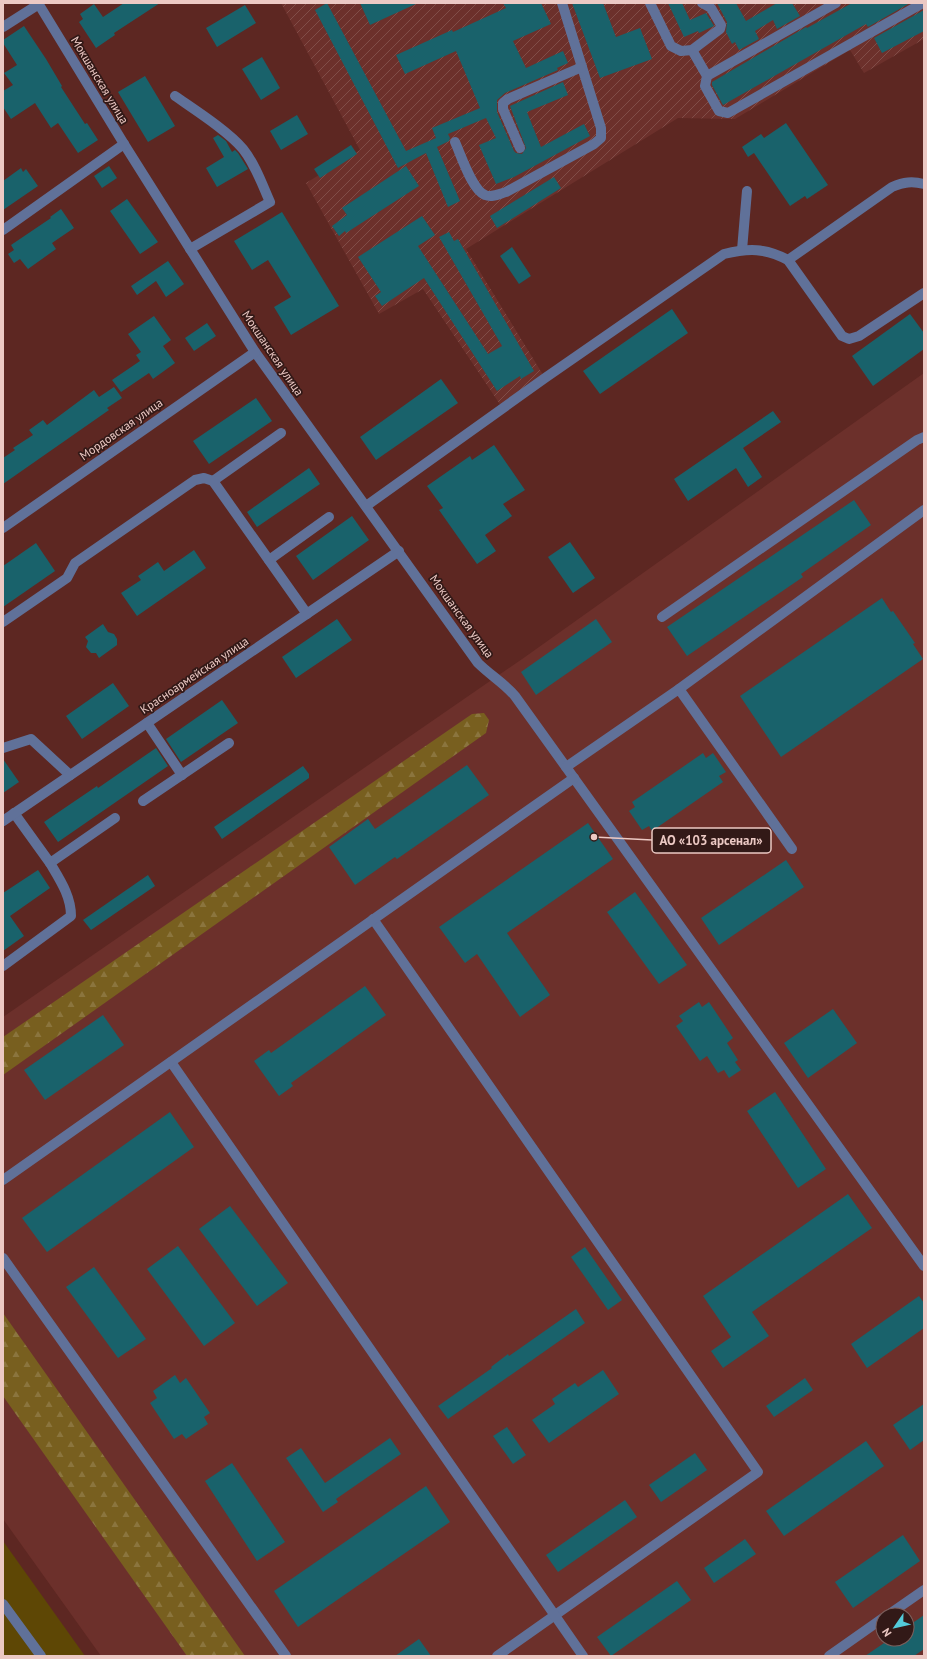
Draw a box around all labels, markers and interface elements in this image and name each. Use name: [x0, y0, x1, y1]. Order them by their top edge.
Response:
street label: Мокшанская улица: [68, 34, 132, 127]
street label: Мокшанская улица: [239, 308, 307, 398]
street label: Мордовская улица: [77, 395, 165, 463]
street label: Мокшанская улица: [427, 571, 497, 661]
street label: Красноармейская улица: [137, 633, 251, 717]
callout: АО «103 арсенал»: [652, 828, 771, 853]
text: АО «103 арсенал»: [660, 832, 763, 849]
north arrow: [875, 1607, 915, 1647]
text: N: [879, 1626, 895, 1640]

